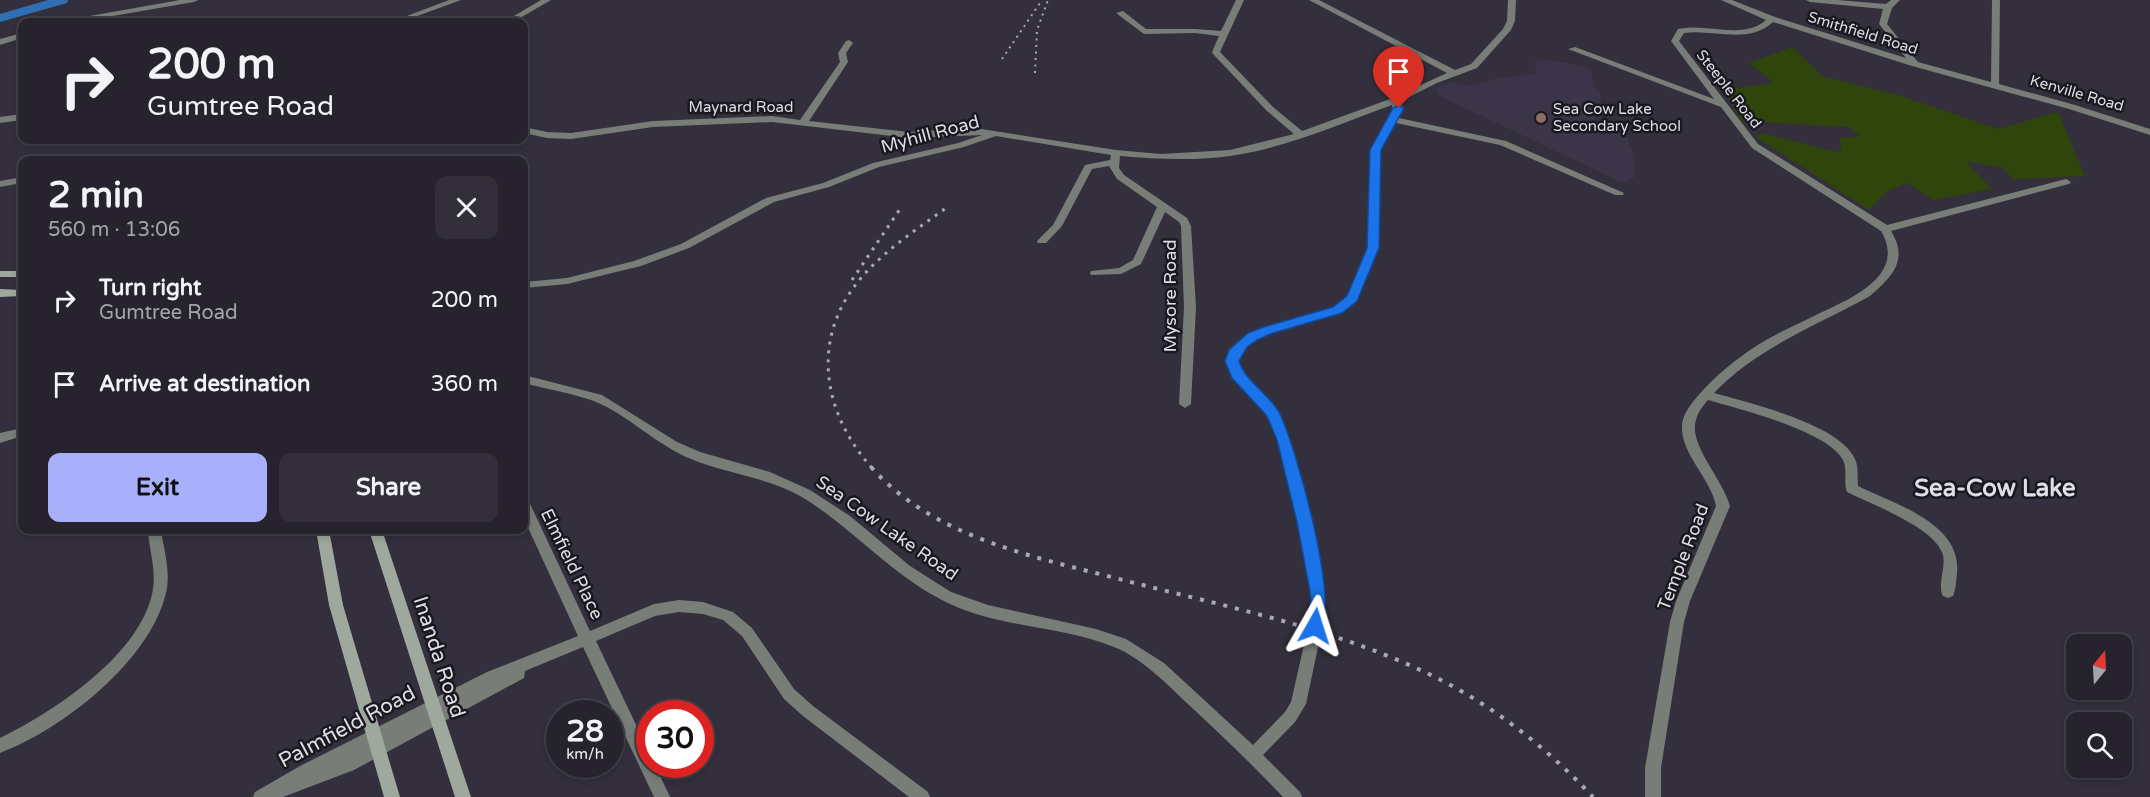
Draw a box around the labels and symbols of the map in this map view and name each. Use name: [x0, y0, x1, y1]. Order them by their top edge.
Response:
street label: Smithfield Road: [1806, 8, 1920, 58]
pin: [1373, 46, 1424, 108]
street label: Steeple Road: [1693, 46, 1765, 132]
street label: Kenville Road: [2028, 71, 2126, 115]
street label: Maynard Road: [689, 98, 794, 116]
place label: Sea Cow Lake Secondary School: [1553, 100, 1681, 135]
street label: Myhill Road: [878, 110, 982, 158]
marker: Sea Cow Lake Secondary School: [1534, 111, 1548, 125]
street label: Mysore Road: [1159, 239, 1181, 353]
street label: Sea Cow Lake Road: [812, 471, 962, 585]
district label: Sea-Cow Lake: [1914, 474, 2076, 503]
street label: Temple Road: [1653, 501, 1713, 613]
street label: Elmfield Place: [536, 505, 608, 623]
street label: Inanda Road: [408, 593, 470, 721]
position arrow: [1283, 594, 1347, 658]
north arrow: [2066, 634, 2132, 700]
street label: Palmfield Road: [274, 680, 420, 774]
speed limit sign: 30: [636, 700, 714, 778]

